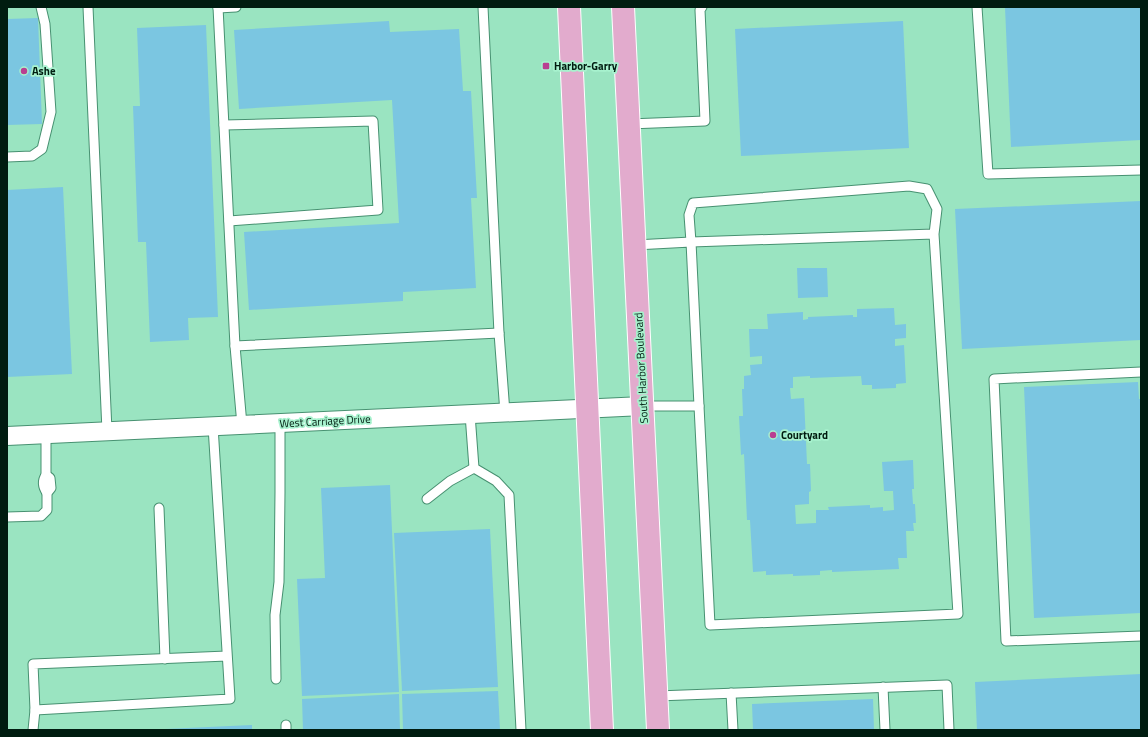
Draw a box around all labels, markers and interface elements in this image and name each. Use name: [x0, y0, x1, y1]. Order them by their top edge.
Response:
place label: Harbor-Garry: [554, 58, 618, 74]
marker: Harbor-Garry: [541, 61, 551, 71]
place label: Ashe: [32, 63, 56, 79]
marker: Ashe: [19, 66, 29, 76]
street label: South Harbor Boulevard: [630, 312, 652, 424]
street label: West Carriage Drive: [279, 411, 371, 431]
place label: Courtyard: [781, 427, 828, 443]
marker: Courtyard: [768, 430, 778, 440]

